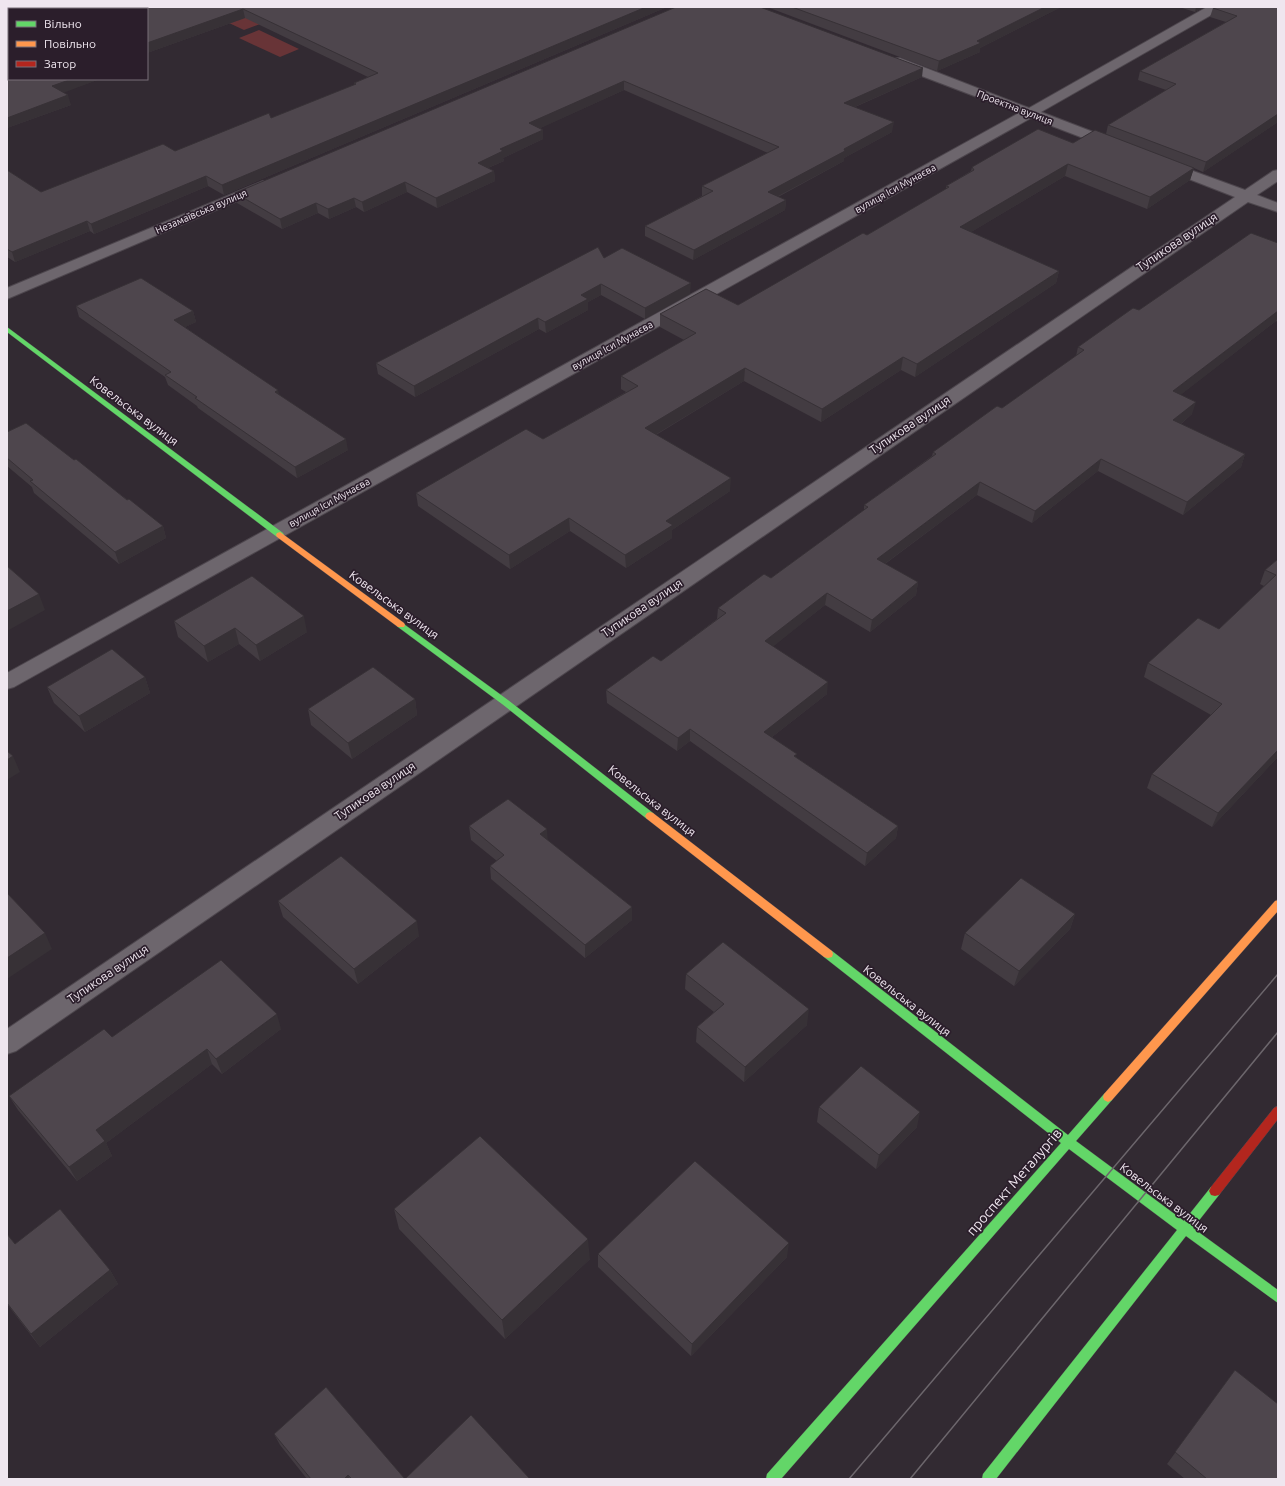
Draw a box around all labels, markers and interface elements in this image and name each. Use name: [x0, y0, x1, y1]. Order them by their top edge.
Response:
legend: [8, 8, 148, 80]
text: Вільно: [44, 17, 82, 30]
text: Повільно: [44, 37, 96, 50]
text: Затор: [44, 57, 76, 70]
street label: Проектна вулиця: [975, 88, 1054, 127]
street label: вулиця Іси Мунаєва: [853, 162, 938, 215]
street label: Незамаївська вулиця: [154, 187, 249, 236]
street label: Тупикова вулиця: [1134, 210, 1220, 273]
street label: вулиця Іси Мунаєва: [570, 319, 655, 372]
street label: Ковельська вулиця: [88, 373, 181, 448]
street label: Тупикова вулиця: [867, 393, 953, 456]
street label: вулиця Іси Мунаєва: [287, 476, 372, 529]
street label: Ковельська вулиця: [347, 568, 442, 641]
street label: Тупикова вулиця: [599, 576, 685, 639]
street label: Тупикова вулиця: [332, 759, 418, 822]
street label: Ковельська вулиця: [606, 762, 699, 839]
street label: Тупикова вулиця: [65, 942, 151, 1005]
street label: Ковельська вулиця: [861, 962, 954, 1039]
street label: проспект Металургів: [963, 1125, 1065, 1239]
street label: Ковельська вулиця: [1118, 1160, 1211, 1235]

